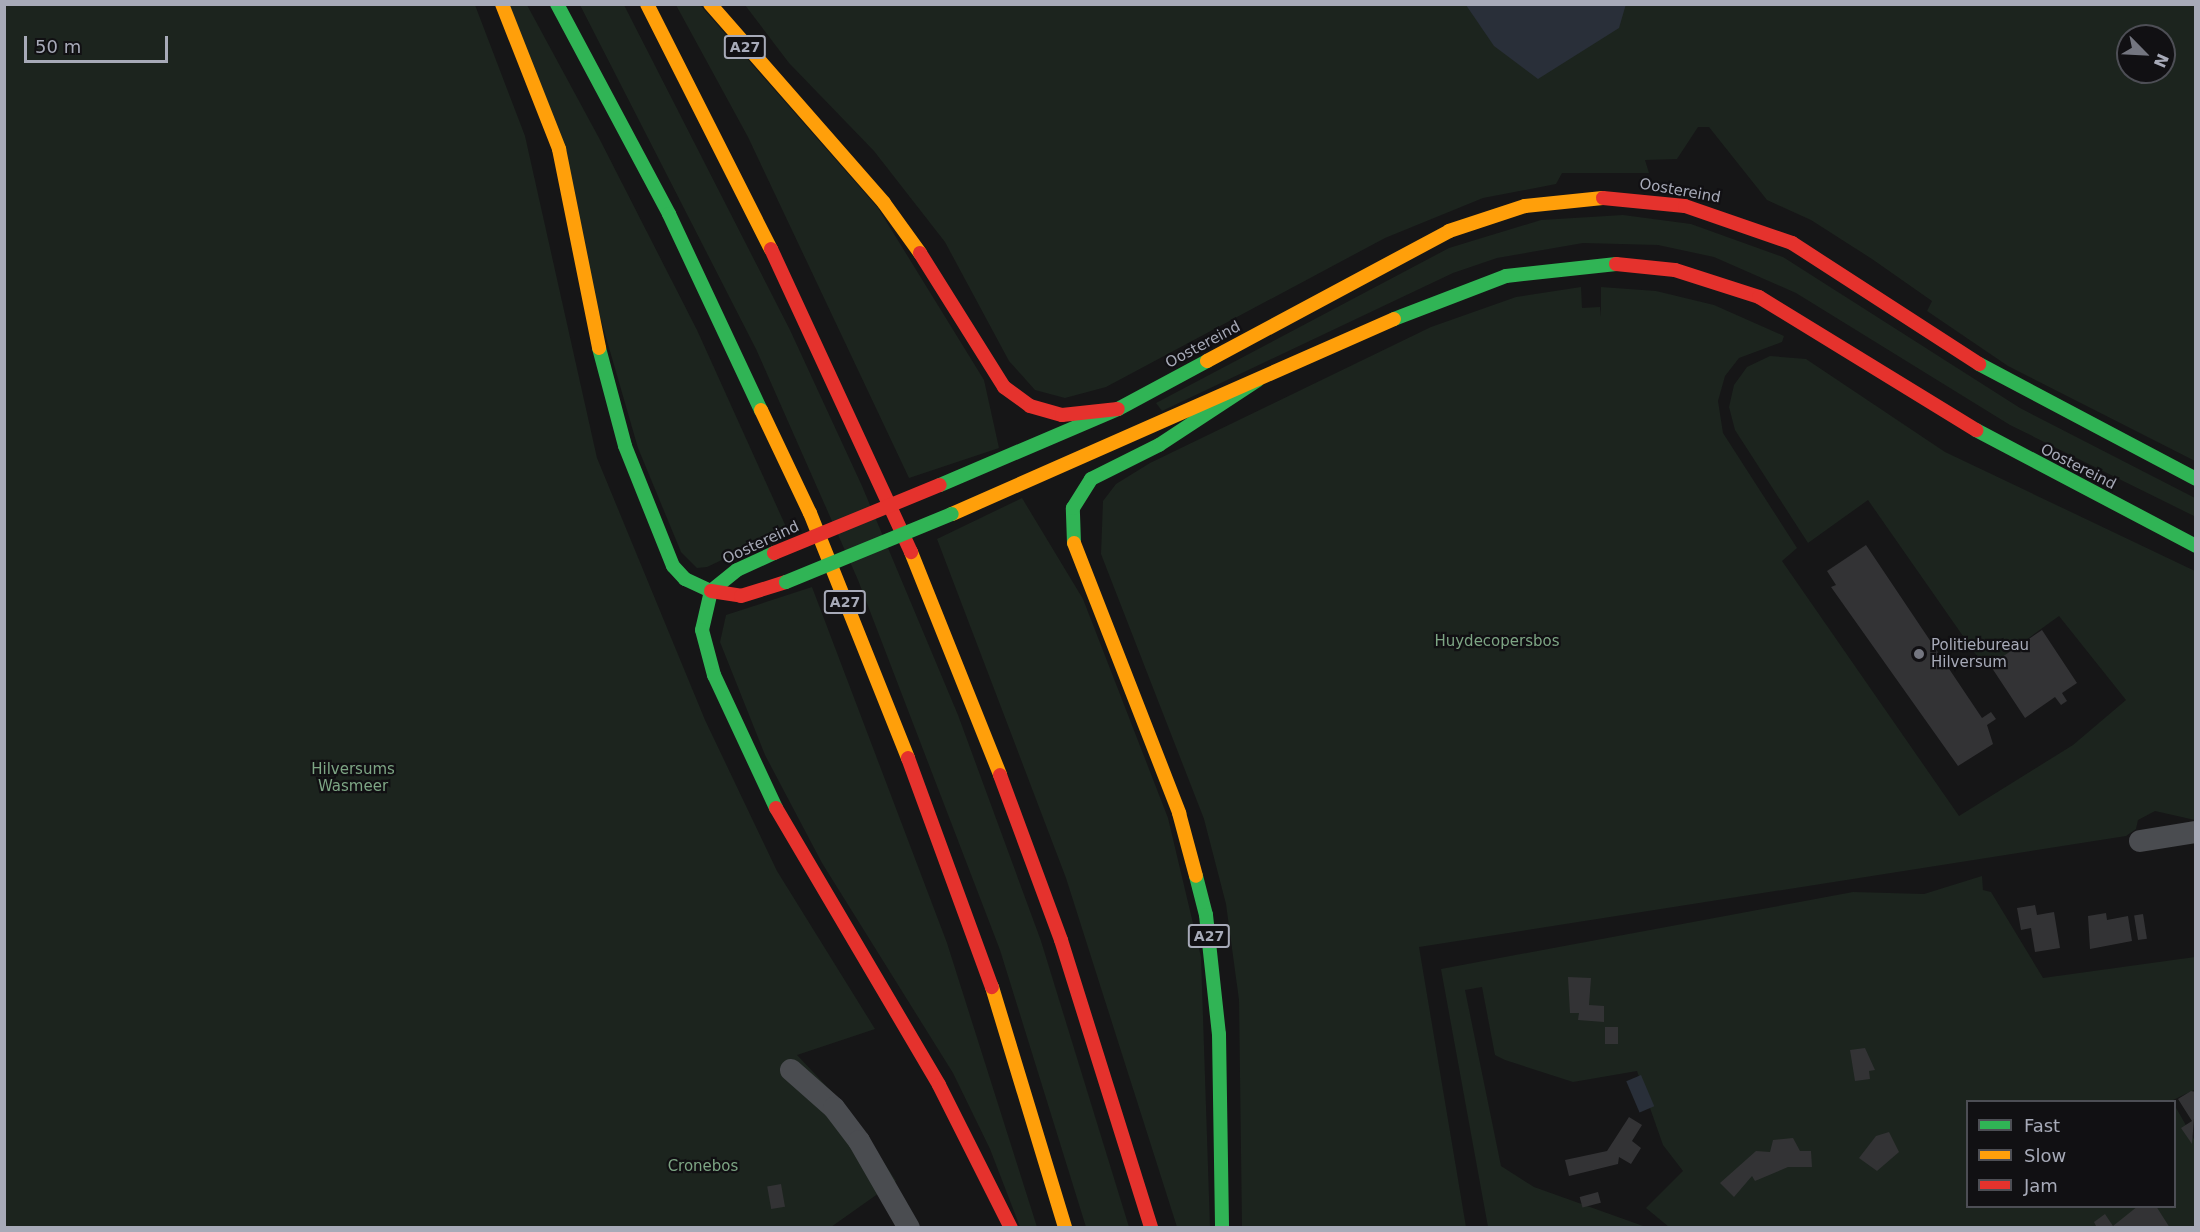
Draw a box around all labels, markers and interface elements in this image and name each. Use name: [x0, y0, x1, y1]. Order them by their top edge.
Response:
scale bar: [27, 24, 171, 62]
north arrow: [2116, 24, 2176, 84]
text: 50 m: [35, 36, 81, 57]
road number: A27: [722, 36, 768, 58]
text: N: [2150, 51, 2172, 71]
street label: Oostereind: [1638, 175, 1722, 207]
street label: Oostereind: [1162, 318, 1244, 372]
street label: Oostereind: [2037, 440, 2119, 494]
street label: Oostereind: [720, 517, 802, 569]
road number: A27: [822, 591, 868, 613]
park label: Huydecopersbos: [1434, 633, 1560, 651]
place label: Politiebureau Hilversum: [1931, 636, 2029, 671]
marker: Politiebureau Hilversum: [1912, 647, 1926, 661]
park label: Hilversums Wasmeer: [311, 760, 395, 795]
road number: A27: [1186, 925, 1232, 947]
legend: [1966, 1100, 2176, 1208]
text: Fast: [2024, 1115, 2060, 1136]
text: Slow: [2024, 1145, 2066, 1166]
park label: Cronebos: [668, 1158, 738, 1176]
text: Jam: [2024, 1175, 2058, 1196]

